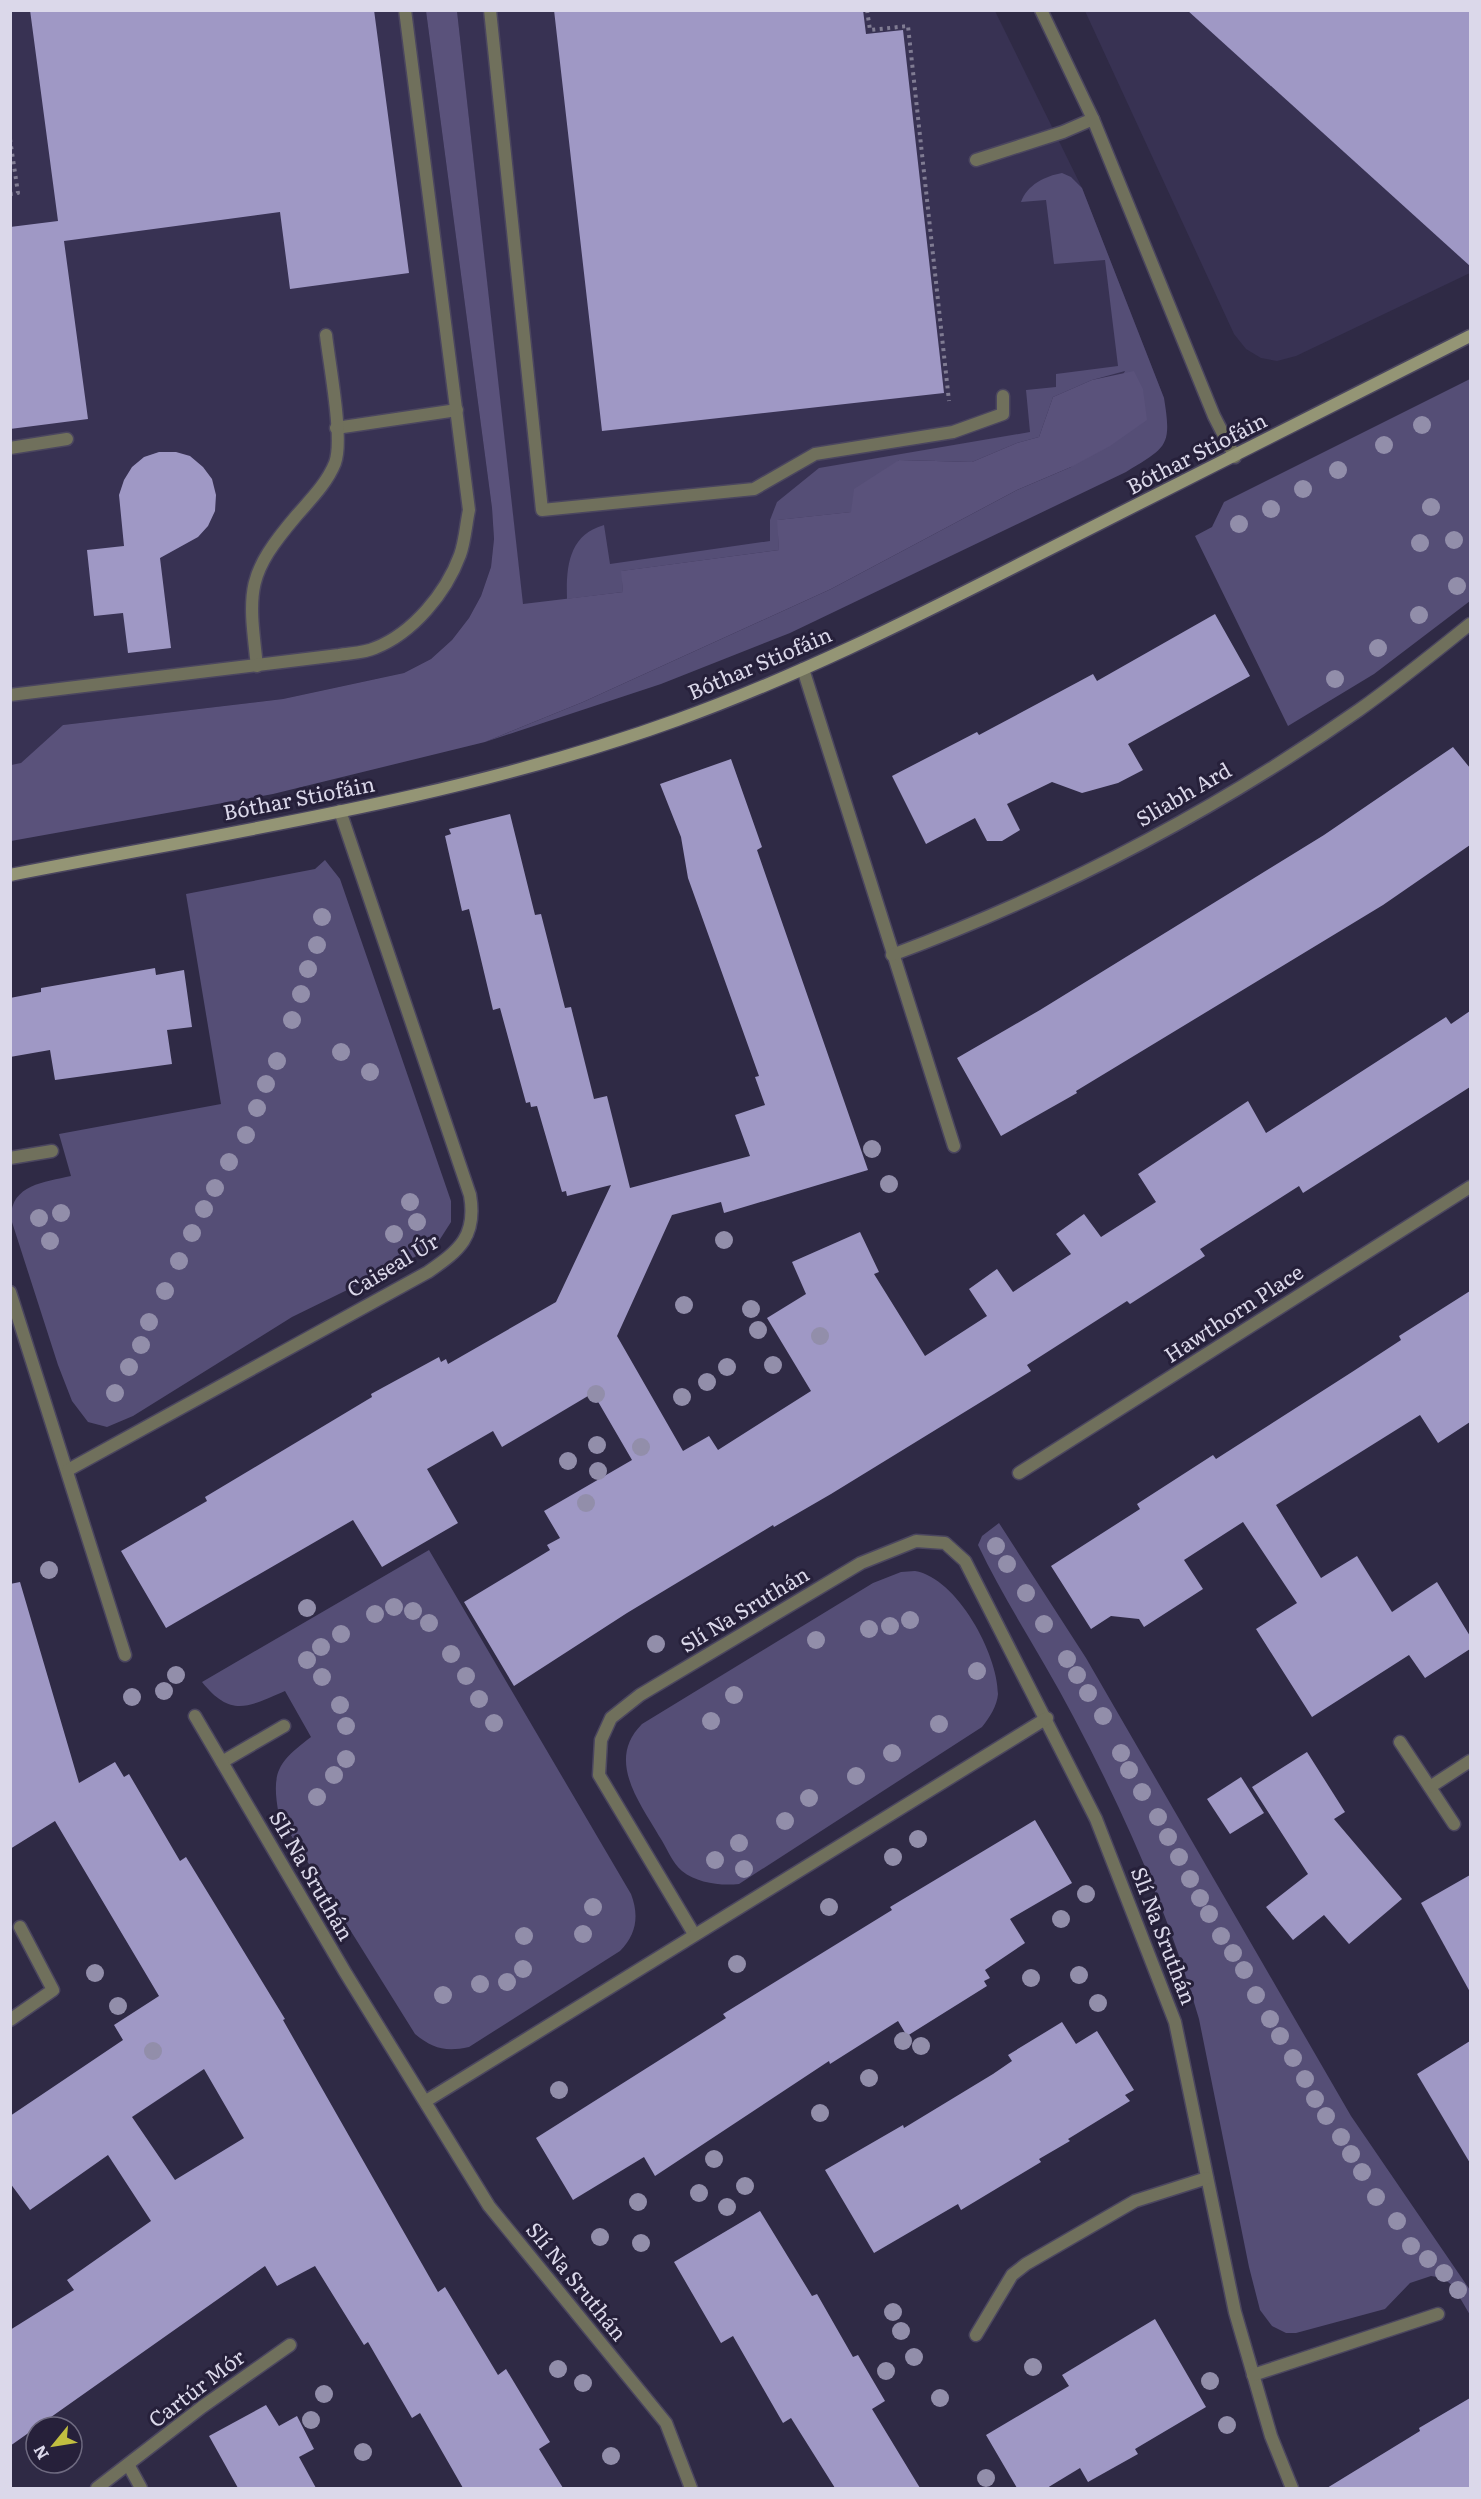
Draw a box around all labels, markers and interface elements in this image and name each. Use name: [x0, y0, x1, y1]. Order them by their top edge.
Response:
street label: Bóthar Stiofáin: [1120, 403, 1271, 500]
street label: Bóthar Stiofáin: [682, 617, 836, 706]
street label: Sliabh Ard: [1129, 753, 1236, 833]
street label: Bóthar Stiofáin: [220, 767, 377, 826]
street label: Caiseal Úr: [340, 1224, 444, 1303]
street label: Hawthorn Place: [1157, 1255, 1309, 1369]
street label: Slí Na Sruthán: [673, 1557, 814, 1659]
street label: Slí Na Sruthán: [263, 1804, 363, 1946]
street label: Slí Na Sruthán: [1125, 1862, 1206, 2009]
street label: Slí Na Sruthán: [520, 2214, 636, 2347]
street label: Cartúr Mór: [141, 2340, 250, 2434]
north arrow: [24, 2415, 84, 2475]
text: N: [26, 2441, 54, 2465]

